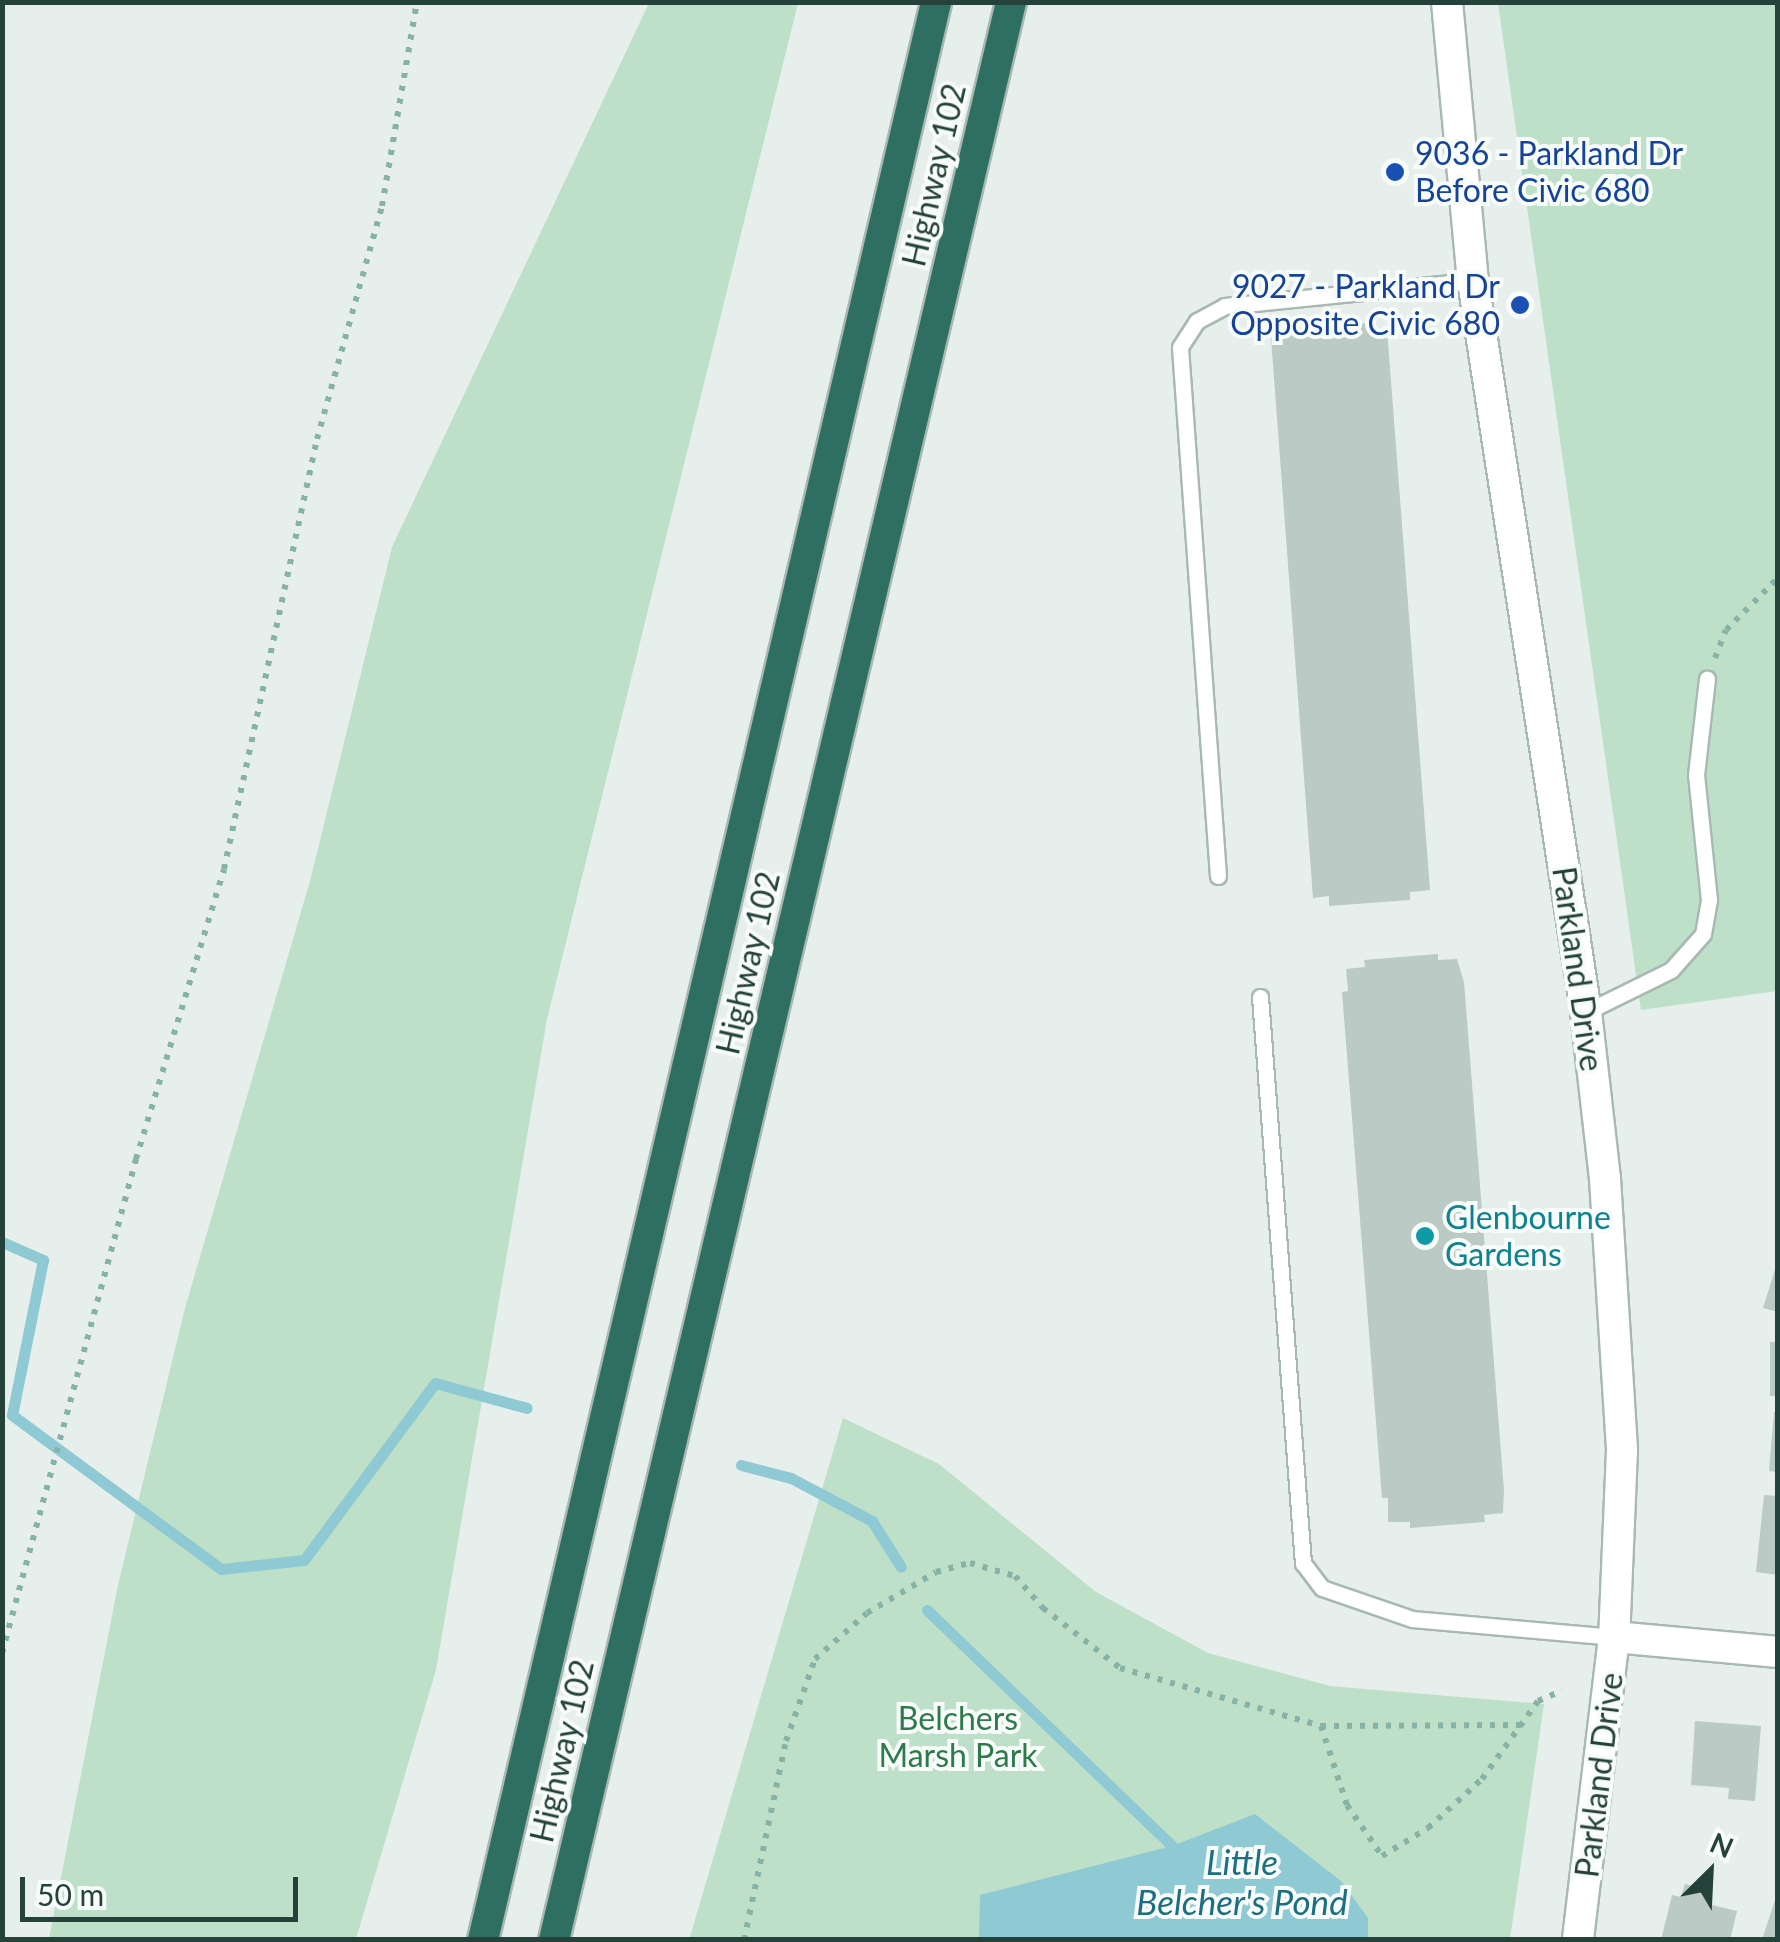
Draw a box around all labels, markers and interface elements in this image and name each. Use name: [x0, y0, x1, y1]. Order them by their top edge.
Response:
street label: Highway 102: [894, 80, 974, 270]
place label: 9036 - Parkland Dr Before Civic 680: [1415, 135, 1683, 210]
marker: 9036 - Parkland Dr Before Civic 680: [1384, 161, 1406, 183]
place label: 9027 - Parkland Dr Opposite Civic 680: [1230, 268, 1500, 343]
marker: 9027 - Parkland Dr Opposite Civic 680: [1509, 294, 1531, 316]
street label: Parkland Drive: [1545, 864, 1611, 1074]
street label: Highway 102: [708, 868, 788, 1058]
place label: Glenbourne Gardens: [1445, 1199, 1611, 1274]
marker: Glenbourne Gardens: [1414, 1225, 1436, 1247]
street label: Highway 102: [522, 1656, 602, 1846]
street label: Parkland Drive: [1567, 1670, 1631, 1880]
park label: Belchers Marsh Park: [878, 1700, 1038, 1775]
north arrow: [1660, 1822, 1760, 1922]
text: N: [1705, 1825, 1739, 1865]
water label: Little Belcher's Pond: [1136, 1840, 1348, 1922]
scale bar: [25, 1857, 302, 1919]
text: 50 m: [37, 1876, 104, 1912]

